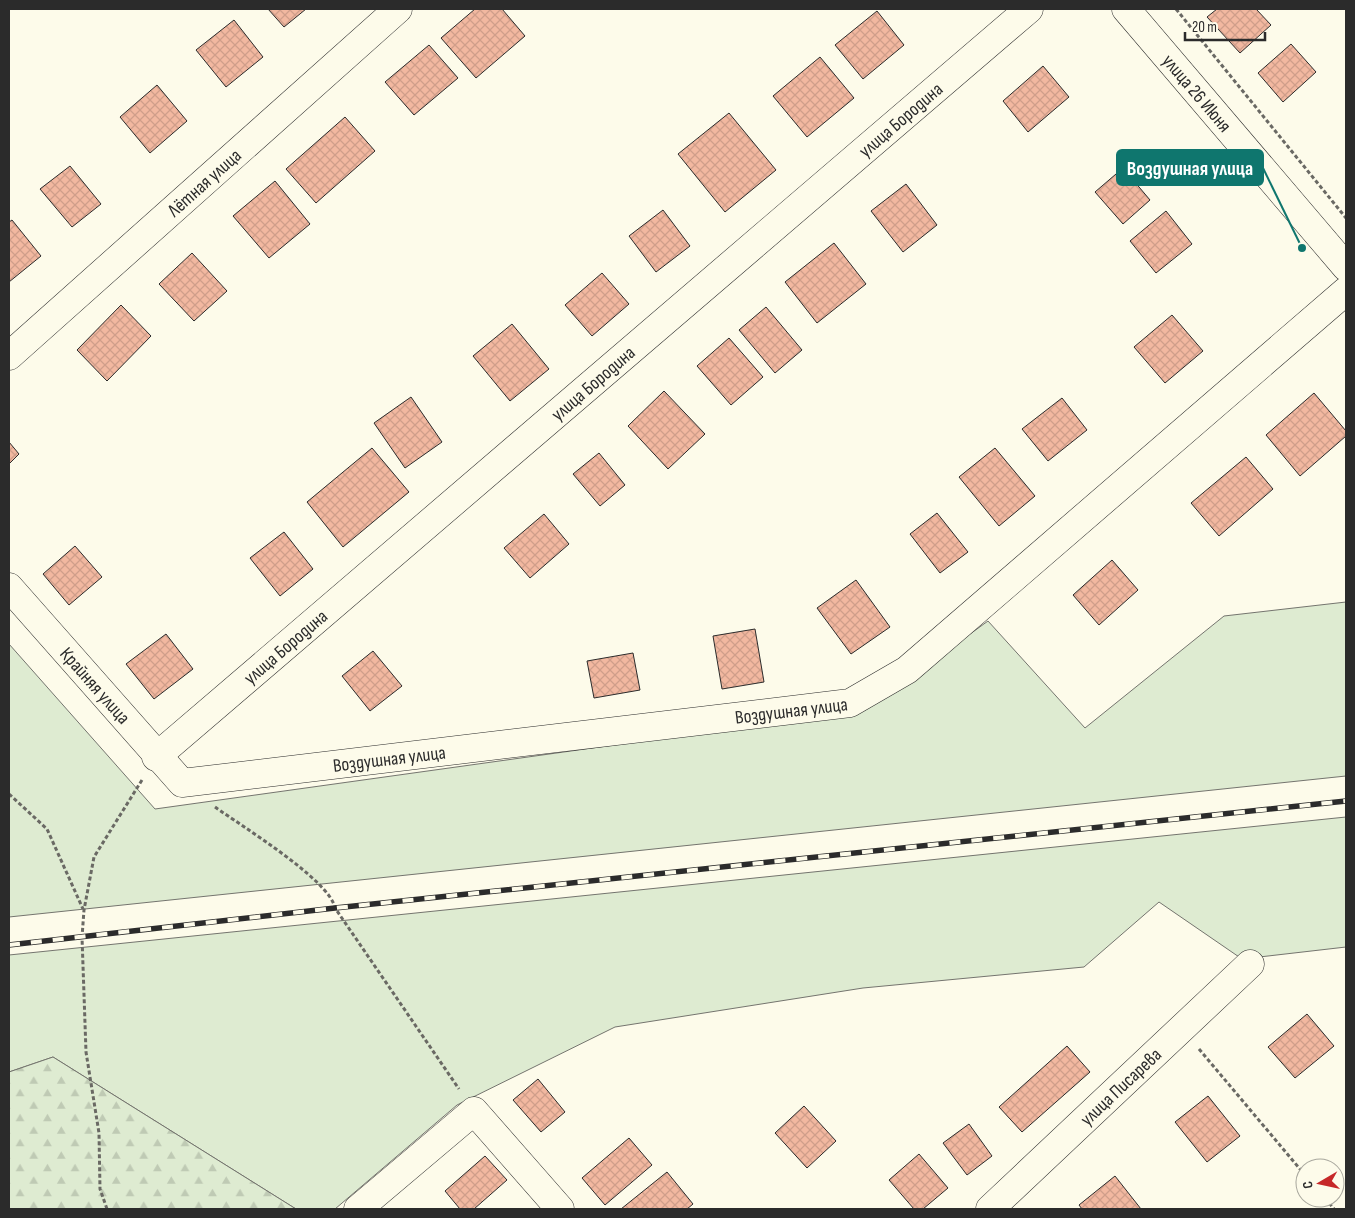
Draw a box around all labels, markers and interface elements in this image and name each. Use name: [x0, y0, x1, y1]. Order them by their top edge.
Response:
scale bar: [1185, 10, 1265, 42]
text: 20 m: [1192, 18, 1217, 37]
street label: улица 26 Июня: [1157, 50, 1236, 137]
street label: улица Бородина: [854, 78, 948, 163]
street label: Лётная улица: [162, 145, 246, 223]
callout: Воздушная улица: [1117, 150, 1263, 185]
text: Воздушная улица: [1127, 157, 1253, 181]
street label: улица Бородина: [547, 342, 640, 426]
street label: улица Бородина: [239, 605, 333, 690]
street label: Крайняя улица: [55, 643, 135, 729]
street label: Воздушная улица: [734, 693, 849, 730]
street label: Воздушная улица: [332, 742, 447, 778]
street label: улица Писарева: [1076, 1044, 1167, 1131]
north arrow: [1295, 1158, 1345, 1208]
text: С: [1299, 1180, 1317, 1190]

